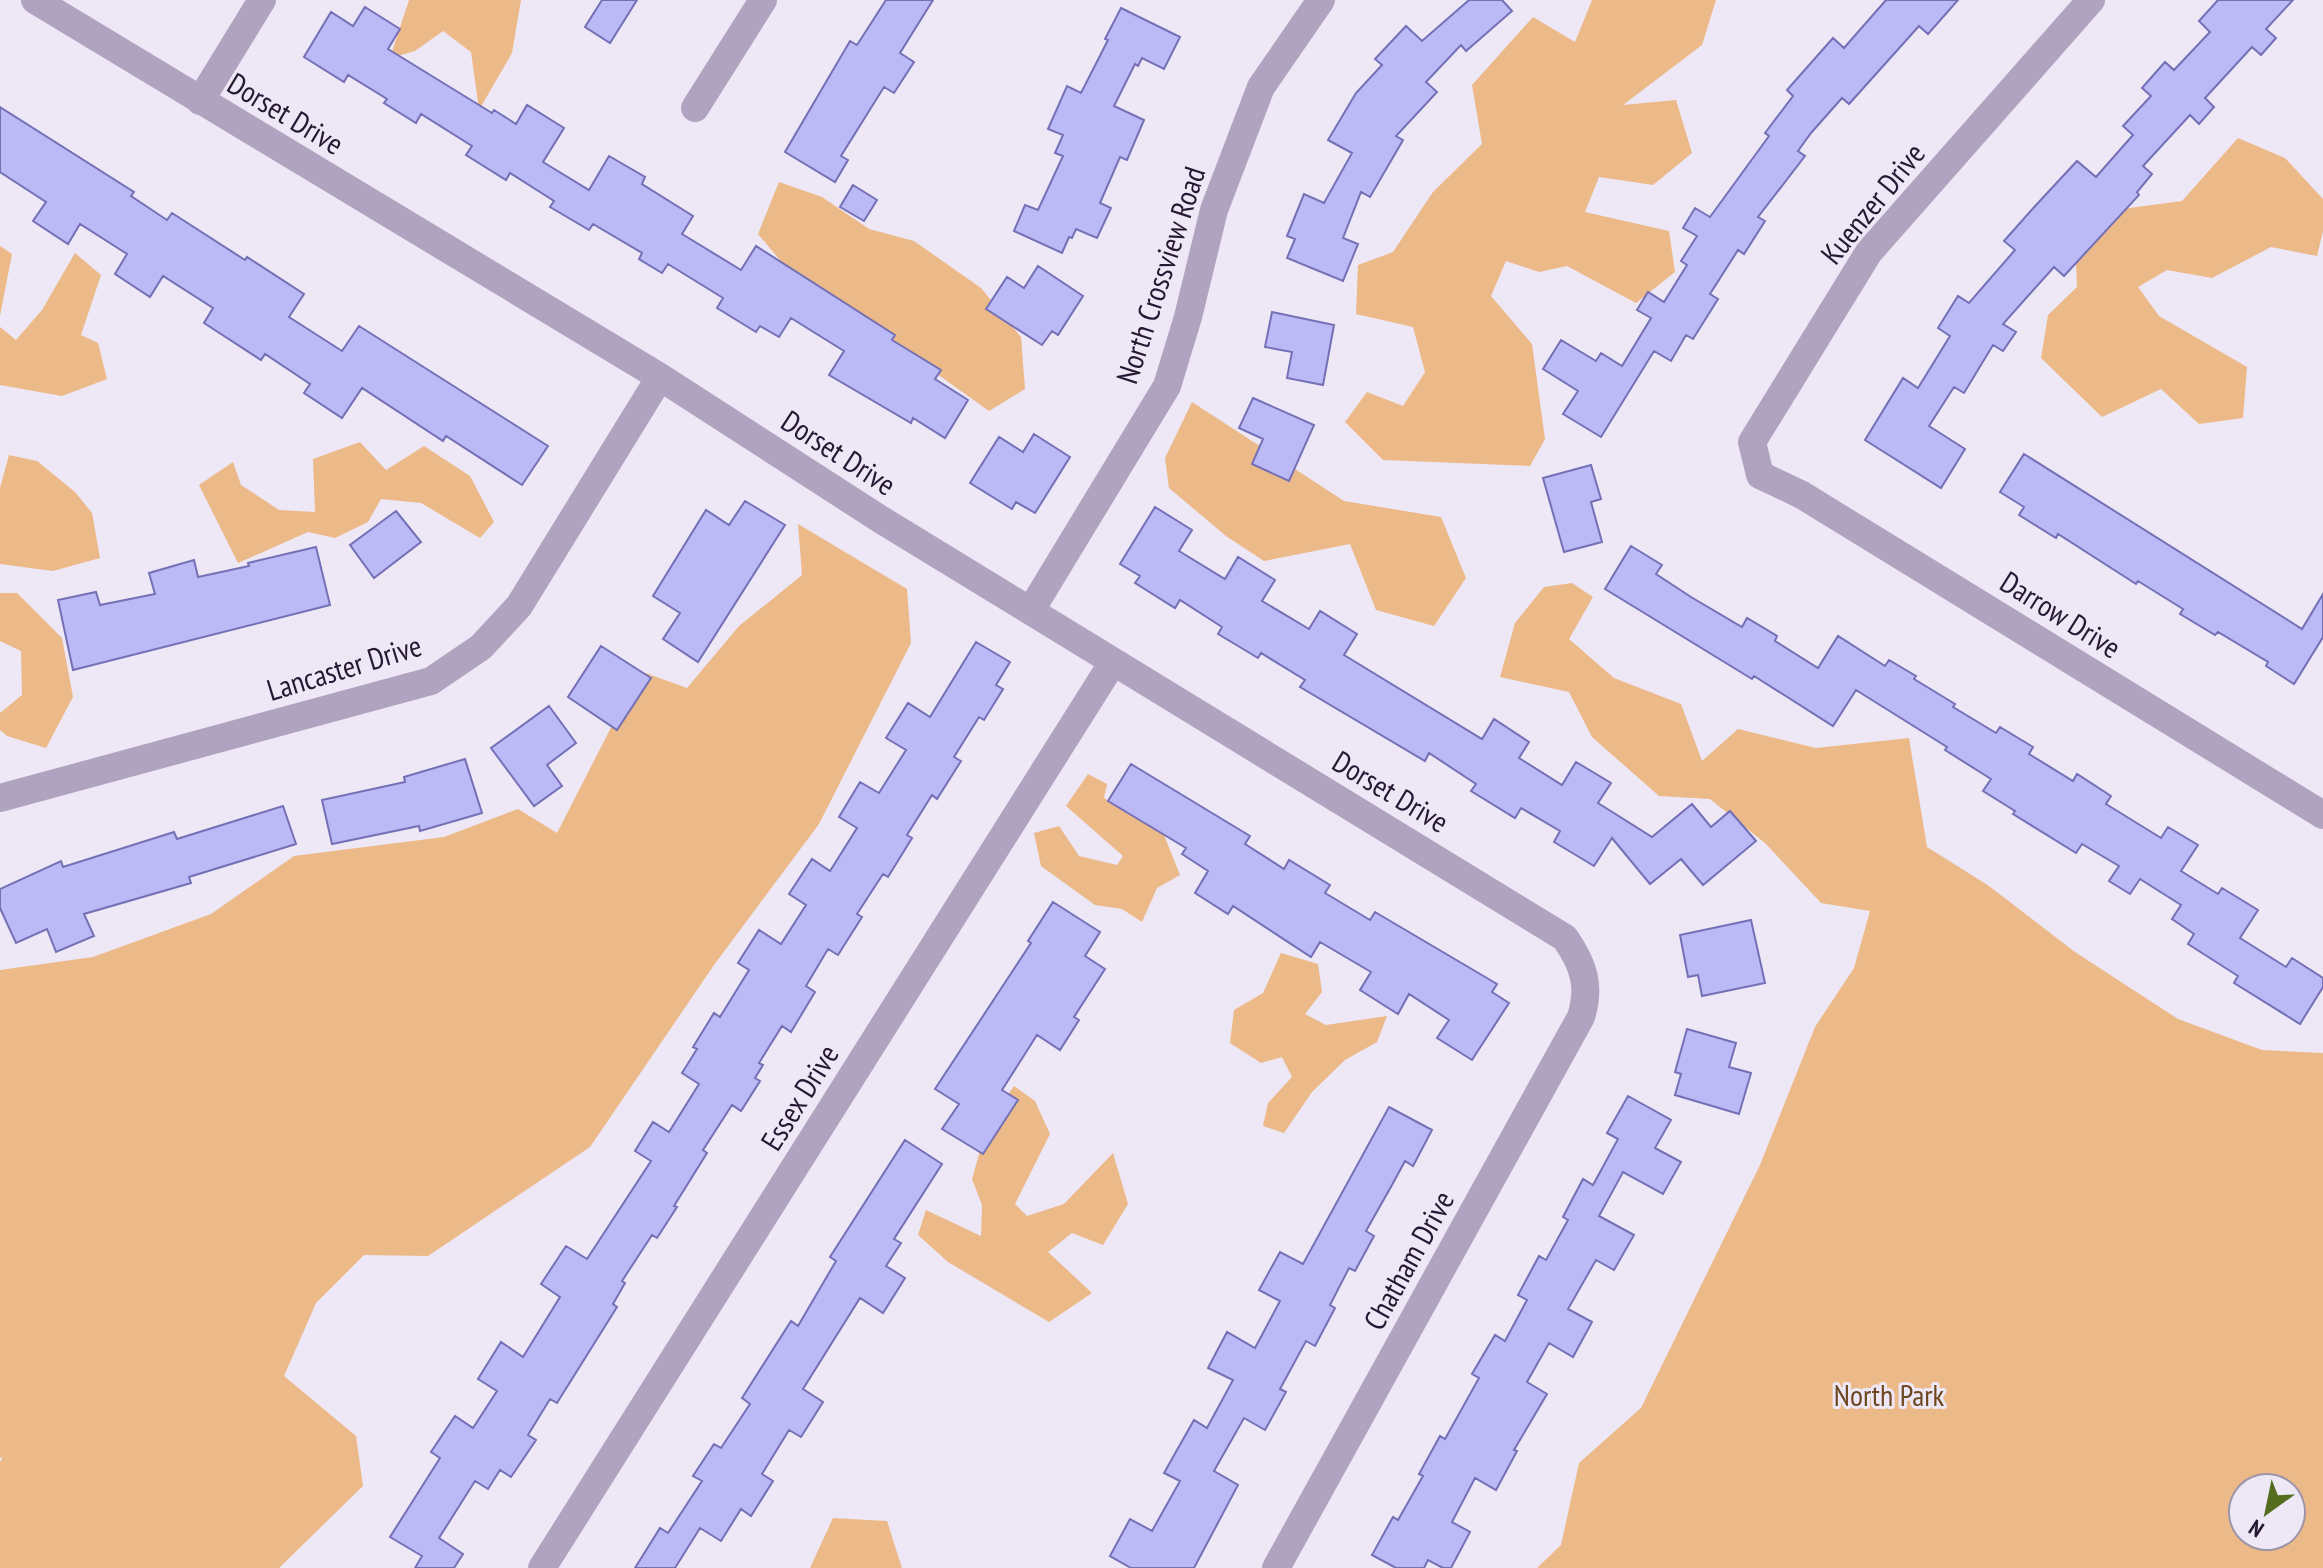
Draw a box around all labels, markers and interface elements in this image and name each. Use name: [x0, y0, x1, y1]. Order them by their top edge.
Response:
street label: Dorset Drive: [221, 63, 351, 163]
street label: Kuenzer Drive: [1811, 135, 1933, 271]
street label: North Crossview Road: [1107, 162, 1213, 388]
street label: Dorset Drive: [774, 401, 904, 503]
street label: Darrow Drive: [1993, 562, 2129, 666]
street label: Lancaster Drive: [262, 625, 426, 709]
street label: Dorset Drive: [1326, 741, 1456, 841]
street label: Essex Drive: [751, 1037, 847, 1157]
street label: Chatham Drive: [1354, 1184, 1462, 1336]
park label: North Park: [1834, 1375, 1945, 1414]
north arrow: [2227, 1472, 2307, 1552]
text: N: [2243, 1514, 2269, 1544]

